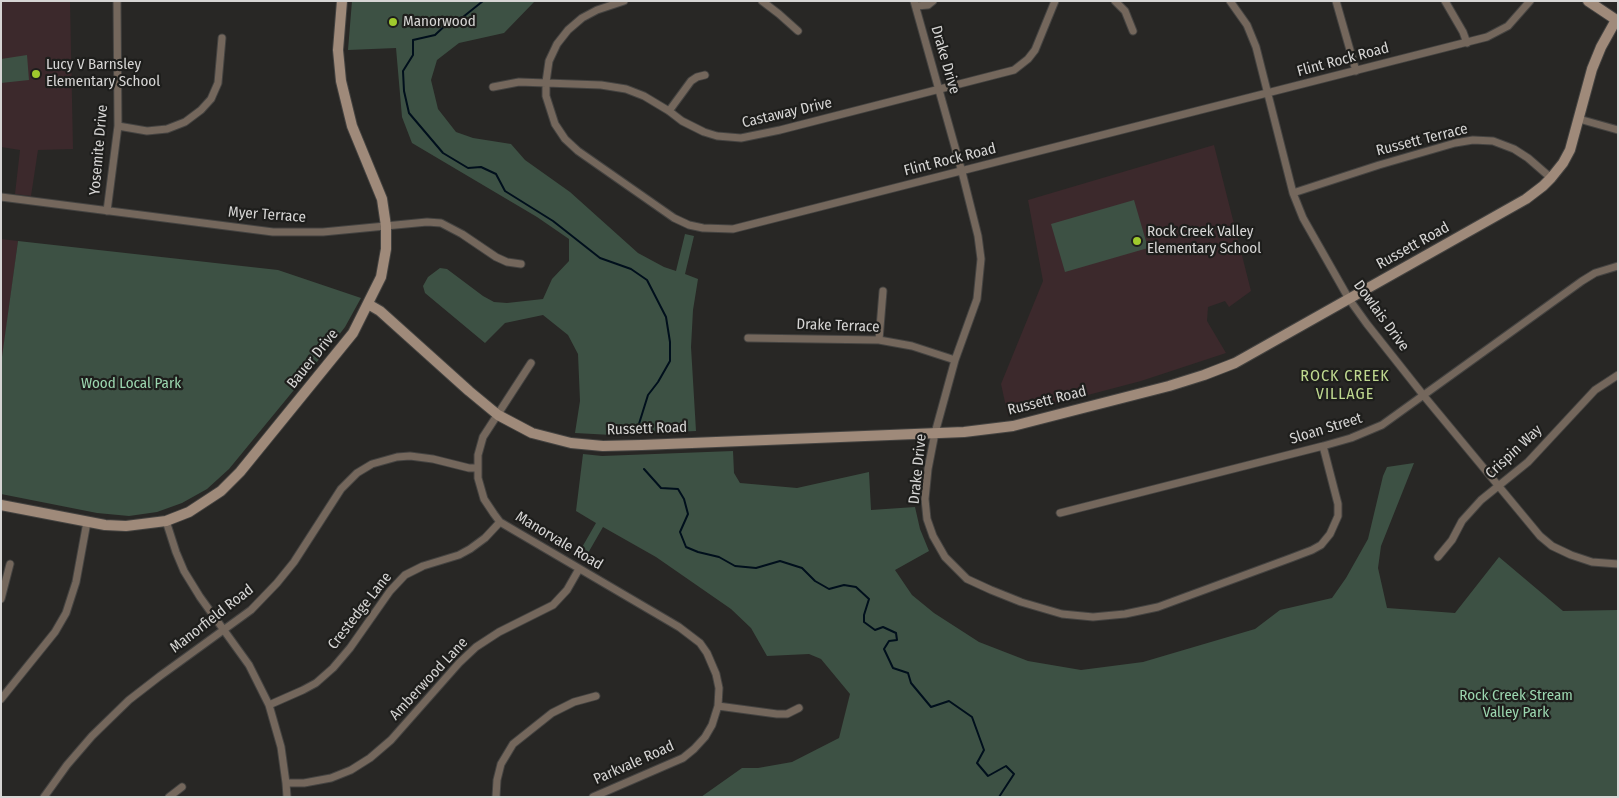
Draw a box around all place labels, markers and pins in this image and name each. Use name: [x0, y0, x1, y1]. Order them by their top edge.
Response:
place label: Manorwood: [403, 13, 476, 31]
marker: Manorwood: [387, 16, 399, 28]
place label: Lucy V Barnsley Elementary School: [46, 56, 160, 91]
marker: Lucy V Barnsley Elementary School: [30, 68, 42, 80]
place label: Rock Creek Valley Elementary School: [1147, 223, 1261, 258]
marker: Rock Creek Valley Elementary School: [1131, 235, 1143, 247]

